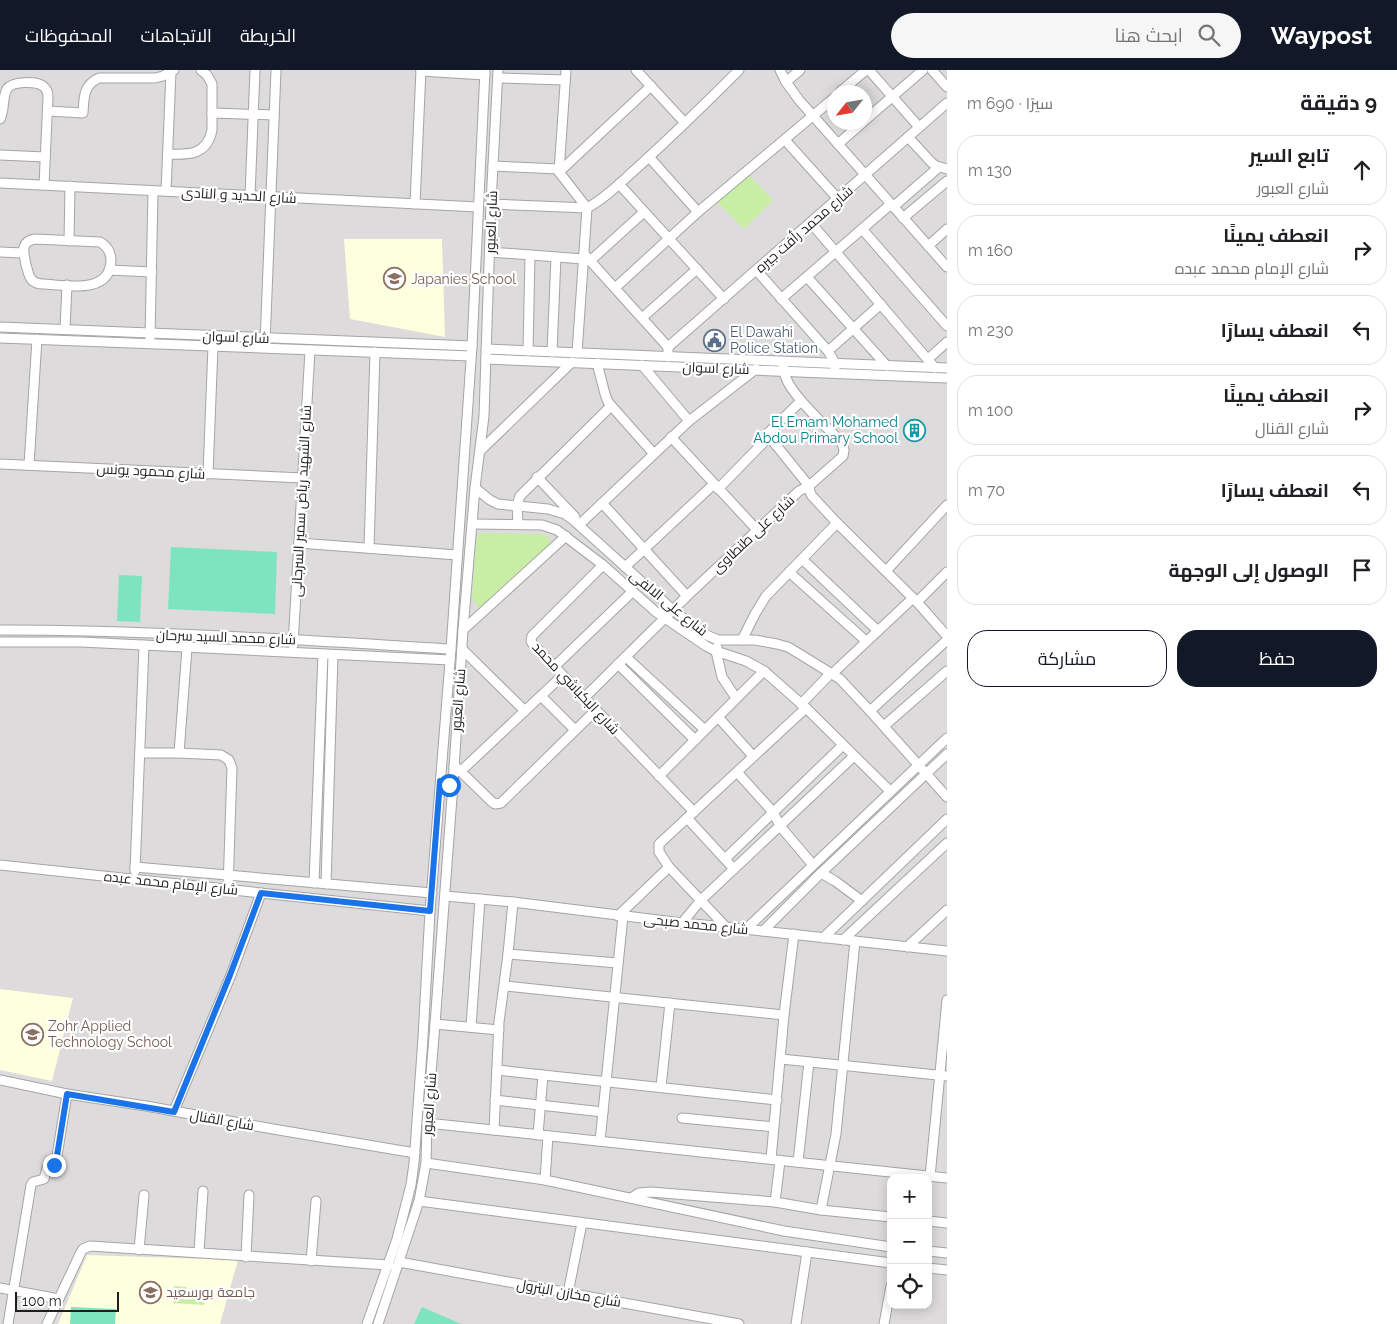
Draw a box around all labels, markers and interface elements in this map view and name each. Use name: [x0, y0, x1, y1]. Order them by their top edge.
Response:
search box: [891, 13, 1241, 58]
icon: search: [1195, 21, 1223, 49]
text: Waypost: [1271, 21, 1372, 50]
text: ابحث هنا: [1115, 24, 1183, 46]
text: المحفوظات: [25, 25, 113, 46]
text: الاتجاهات: [141, 25, 212, 46]
text: الخريطة: [240, 25, 296, 46]
north arrow: [827, 85, 872, 130]
text: 9 دقيقة: [1300, 90, 1377, 115]
text: سيرًا · 690 m: [967, 94, 1053, 113]
text: تابع السير: [1249, 144, 1329, 166]
icon: ahead: [1348, 156, 1376, 184]
text: 130 m: [968, 161, 1012, 180]
text: شارع العبور: [1257, 179, 1329, 198]
street label: شارع محمد رأفت جيره: [751, 182, 857, 276]
street label: شارع الحديد و النادى: [181, 184, 297, 207]
street label: شارع العبور: [482, 190, 501, 255]
text: انعطف يمينًا: [1223, 224, 1329, 246]
icon: right: [1348, 236, 1376, 264]
text: 160 m: [968, 241, 1013, 260]
text: شارع الإمام محمد عبده: [1175, 259, 1329, 278]
school or university icon: Japanies School: [383, 267, 407, 291]
place label: Japanies School: [411, 271, 516, 287]
icon: left: [1348, 316, 1376, 344]
text: انعطف يسارًا: [1221, 319, 1329, 341]
text: 230 m: [968, 321, 1014, 340]
place label: El Dawahi Police Station: [730, 324, 818, 356]
street label: شارع اسوان: [202, 328, 270, 347]
public building icon: El Dawahi Police Station: [702, 328, 726, 352]
street label: شارع اسوان: [682, 359, 750, 378]
text: انعطف يمينًا: [1223, 384, 1329, 406]
icon: right: [1348, 396, 1376, 424]
text: 100 m: [968, 401, 1013, 420]
street label: شارع الشهيد رياض سمير السرجانى: [288, 405, 315, 597]
place label: El Emam Mohamed Abdou Primary School: [753, 414, 898, 446]
building icon: El Emam Mohamed Abdou Primary School: [902, 418, 926, 442]
text: شارع القنال: [1255, 419, 1329, 438]
street label: شارع محمود يونس: [96, 460, 206, 483]
icon: left: [1348, 476, 1376, 504]
text: انعطف يسارًا: [1221, 479, 1329, 501]
text: 70 m: [968, 481, 1005, 500]
street label: شارع على طنطاوى: [709, 492, 798, 577]
icon: arrive: [1348, 556, 1376, 584]
text: الوصول إلى الوجهة: [1169, 559, 1329, 581]
street label: شارع على الالفى: [626, 567, 711, 640]
street label: شارع محمد السيد سرحان: [156, 627, 296, 648]
button: مشاركة: [967, 630, 1167, 687]
button: حفظ: [1177, 630, 1377, 687]
street label: شارع البكباشي محمد: [527, 639, 623, 740]
street label: شارع العبور: [448, 668, 469, 733]
route start: [438, 774, 461, 797]
street label: شارع الإمام محمد عبده: [103, 868, 239, 900]
street label: شارع محمد صبحى: [643, 911, 749, 938]
place label: Zohr Applied Technology School: [48, 1018, 172, 1050]
school or university icon: Zohr Applied Technology School: [20, 1022, 44, 1046]
street label: شارع العبور: [419, 1072, 440, 1137]
street label: شارع القنال: [189, 1106, 255, 1134]
route end: [43, 1154, 66, 1177]
map controls: [887, 1174, 932, 1309]
button: +: [887, 1174, 932, 1219]
button: −: [887, 1219, 932, 1264]
button: locate: [887, 1264, 932, 1309]
street label: شارع مخازن البترول: [515, 1276, 622, 1311]
school or university icon: جامعة بورسعيد: [138, 1280, 162, 1304]
place label: جامعة بورسعيد: [166, 1284, 255, 1300]
scale bar: [15, 1289, 119, 1312]
text: 100 m: [22, 1293, 62, 1309]

